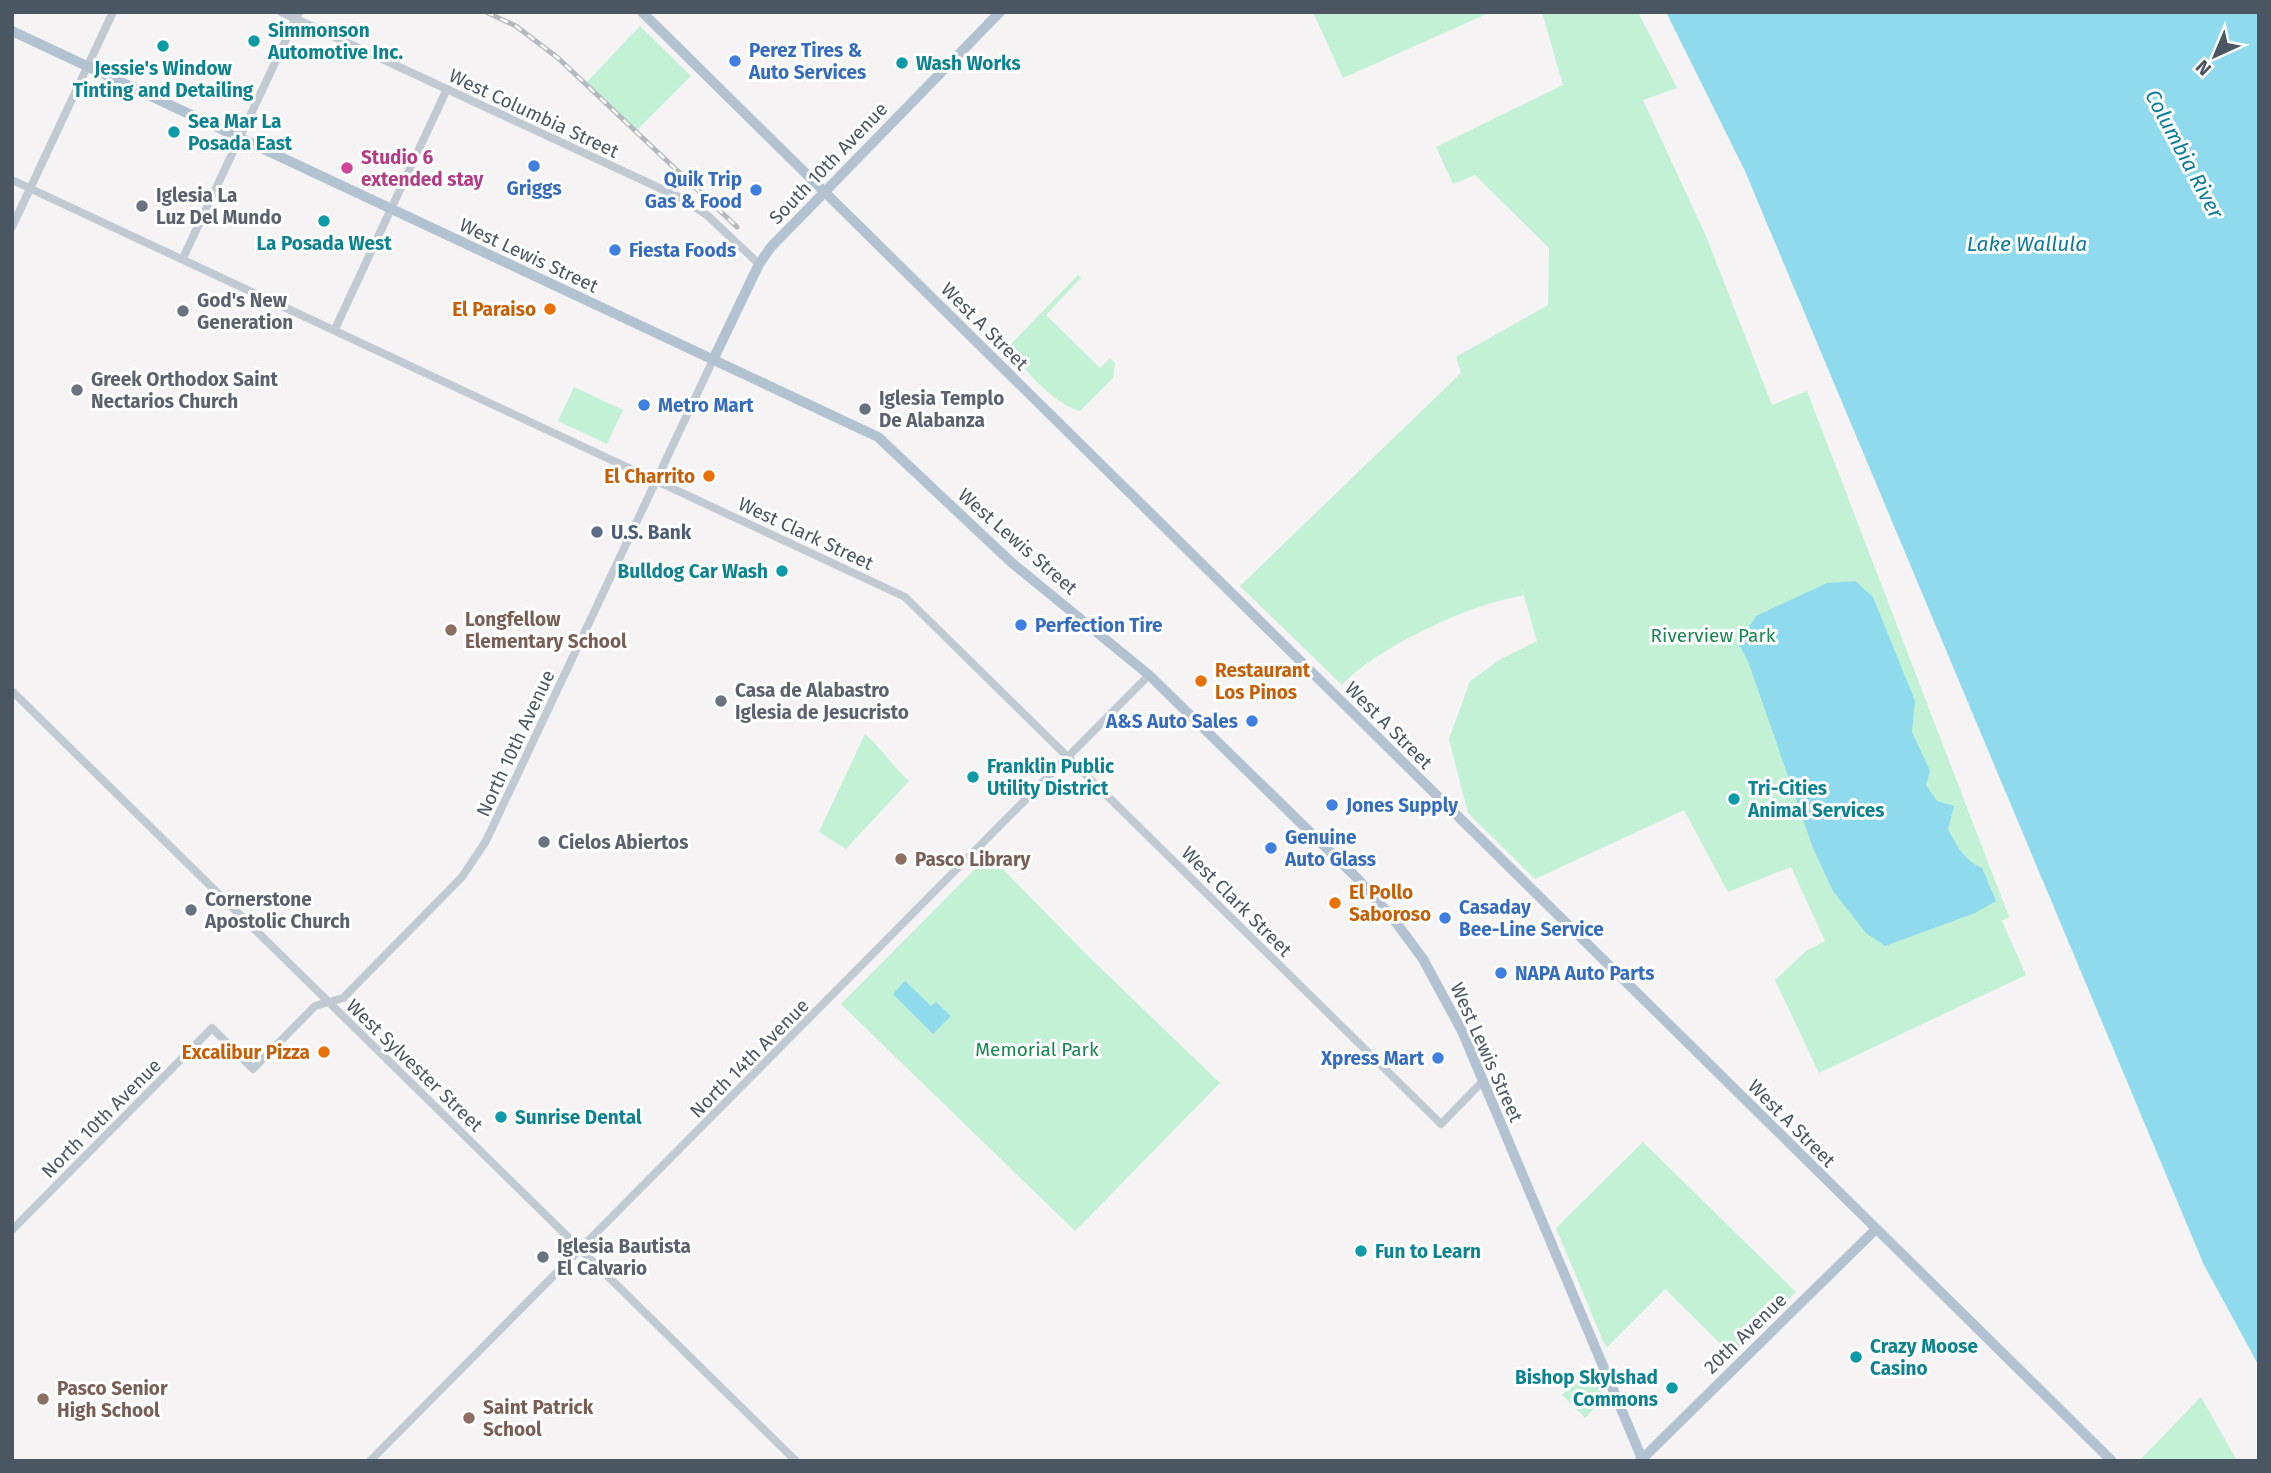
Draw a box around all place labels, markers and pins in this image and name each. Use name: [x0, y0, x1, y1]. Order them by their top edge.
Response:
place label: Simmonson Automotive Inc.: [267, 19, 403, 64]
marker: Simmonson Automotive Inc.: [246, 33, 262, 49]
marker: Jessie's Window Tinting and Detailing: [155, 38, 171, 54]
place label: Perez Tires & Auto Services: [748, 39, 866, 84]
place label: Wash Works: [916, 52, 1021, 75]
marker: Perez Tires & Auto Services: [727, 53, 743, 69]
marker: Wash Works: [894, 55, 910, 71]
place label: Jessie's Window Tinting and Detailing: [73, 57, 254, 102]
place label: Sea Mar La Posada East: [188, 110, 293, 155]
marker: Sea Mar La Posada East: [166, 124, 182, 140]
place label: Studio 6 extended stay: [361, 146, 484, 191]
marker: Griggs: [526, 158, 542, 174]
marker: Studio 6 extended stay: [339, 160, 355, 176]
place label: Quik Trip Gas & Food: [645, 168, 742, 213]
place label: Griggs: [506, 177, 562, 200]
marker: Quik Trip Gas & Food: [748, 182, 764, 198]
place label: Iglesia La Luz Del Mundo: [156, 184, 282, 229]
marker: Iglesia La Luz Del Mundo: [134, 198, 150, 214]
marker: La Posada West: [316, 213, 332, 229]
place label: La Posada West: [256, 232, 392, 255]
place label: Fiesta Foods: [629, 239, 736, 262]
marker: Fiesta Foods: [607, 242, 623, 258]
place label: God's New Generation: [197, 289, 293, 334]
place label: El Paraiso: [452, 298, 536, 321]
marker: El Paraiso: [542, 301, 558, 317]
marker: God's New Generation: [175, 303, 191, 319]
place label: Greek Orthodox Saint Nectarios Church: [91, 368, 278, 413]
marker: Greek Orthodox Saint Nectarios Church: [69, 382, 85, 398]
place label: Iglesia Templo De Alabanza: [879, 387, 1004, 432]
place label: Metro Mart: [658, 394, 754, 417]
marker: Metro Mart: [636, 397, 652, 413]
marker: Iglesia Templo De Alabanza: [857, 401, 873, 417]
place label: El Charrito: [604, 465, 695, 488]
marker: El Charrito: [701, 468, 717, 484]
place label: U.S. Bank: [611, 521, 692, 544]
marker: U.S. Bank: [589, 524, 605, 540]
place label: Bulldog Car Wash: [618, 560, 768, 583]
marker: Bulldog Car Wash: [774, 563, 790, 579]
place label: Longfellow Elementary School: [465, 608, 627, 653]
place label: Perfection Tire: [1035, 614, 1163, 637]
marker: Perfection Tire: [1013, 617, 1029, 633]
marker: Longfellow Elementary School: [443, 622, 459, 638]
place label: Restaurant Los Pinos: [1215, 659, 1311, 704]
marker: Restaurant Los Pinos: [1193, 673, 1209, 689]
place label: Casa de Alabastro Iglesia de Jesucristo: [735, 679, 909, 724]
marker: Casa de Alabastro Iglesia de Jesucristo: [713, 693, 729, 709]
place label: A&S Auto Sales: [1105, 710, 1238, 733]
marker: A&S Auto Sales: [1244, 713, 1260, 729]
place label: Franklin Public Utility District: [987, 755, 1114, 800]
marker: Franklin Public Utility District: [965, 769, 981, 785]
place label: Tri-Cities Animal Services: [1747, 777, 1884, 822]
marker: Tri-Cities Animal Services: [1726, 791, 1742, 807]
place label: Jones Supply: [1345, 794, 1458, 817]
marker: Jones Supply: [1324, 797, 1340, 813]
place label: Genuine Auto Glass: [1284, 826, 1376, 871]
place label: Cielos Abiertos: [558, 831, 688, 854]
marker: Cielos Abiertos: [536, 834, 552, 850]
marker: Genuine Auto Glass: [1263, 840, 1279, 856]
place label: Pasco Library: [915, 848, 1031, 871]
marker: Pasco Library: [893, 851, 909, 867]
place label: El Pollo Saboroso: [1349, 881, 1431, 926]
place label: Cornerstone Apostolic Church: [204, 888, 350, 933]
marker: El Pollo Saboroso: [1327, 895, 1343, 911]
place label: Casaday Bee-Line Service: [1459, 896, 1604, 941]
marker: Cornerstone Apostolic Church: [183, 902, 199, 918]
marker: Casaday Bee-Line Service: [1437, 910, 1453, 926]
place label: NAPA Auto Parts: [1515, 962, 1654, 985]
marker: NAPA Auto Parts: [1493, 965, 1509, 981]
place label: Excalibur Pizza: [182, 1041, 310, 1064]
marker: Excalibur Pizza: [316, 1044, 332, 1060]
place label: Xpress Mart: [1320, 1047, 1425, 1070]
marker: Xpress Mart: [1430, 1050, 1446, 1066]
place label: Sunrise Dental: [515, 1106, 642, 1129]
marker: Sunrise Dental: [493, 1109, 509, 1125]
place label: Iglesia Bautista El Calvario: [557, 1235, 691, 1280]
place label: Fun to Learn: [1375, 1240, 1481, 1263]
marker: Fun to Learn: [1353, 1243, 1369, 1259]
marker: Iglesia Bautista El Calvario: [535, 1249, 551, 1265]
place label: Crazy Moose Casino: [1870, 1335, 1978, 1380]
marker: Crazy Moose Casino: [1848, 1349, 1864, 1365]
place label: Bishop Skylshad Commons: [1515, 1366, 1658, 1411]
place label: Pasco Senior High School: [57, 1377, 168, 1422]
marker: Bishop Skylshad Commons: [1664, 1380, 1680, 1396]
marker: Pasco Senior High School: [35, 1391, 51, 1407]
place label: Saint Patrick School: [483, 1396, 594, 1441]
marker: Saint Patrick School: [461, 1410, 477, 1426]

